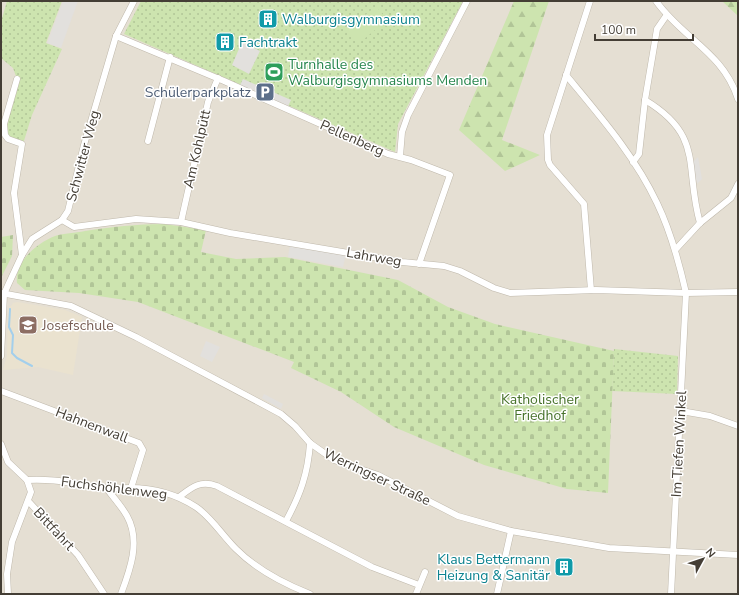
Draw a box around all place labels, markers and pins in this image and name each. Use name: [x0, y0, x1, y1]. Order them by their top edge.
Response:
building icon: Walburgisgymnasium: [257, 8, 279, 30]
place label: Walburgisgymnasium: [282, 10, 420, 29]
building icon: Fachtrakt: [214, 31, 236, 53]
place label: Fachtrakt: [239, 33, 297, 52]
place label: Turnhalle des Walburgisgymnasiums Menden: [288, 55, 487, 90]
sports icon: Turnhalle des Walburgisgymnasiums Menden: [263, 61, 285, 83]
parking icon: Schülerparkplatz: [254, 81, 276, 103]
place label: Schülerparkplatz: [145, 83, 252, 102]
school or university icon: Josefschule: [17, 314, 39, 336]
place label: Josefschule: [41, 316, 114, 335]
place label: Klaus Bettermann Heizung & Sanitär: [437, 550, 550, 585]
building icon: Klaus Bettermann Heizung & Sanitär: [553, 556, 575, 578]

